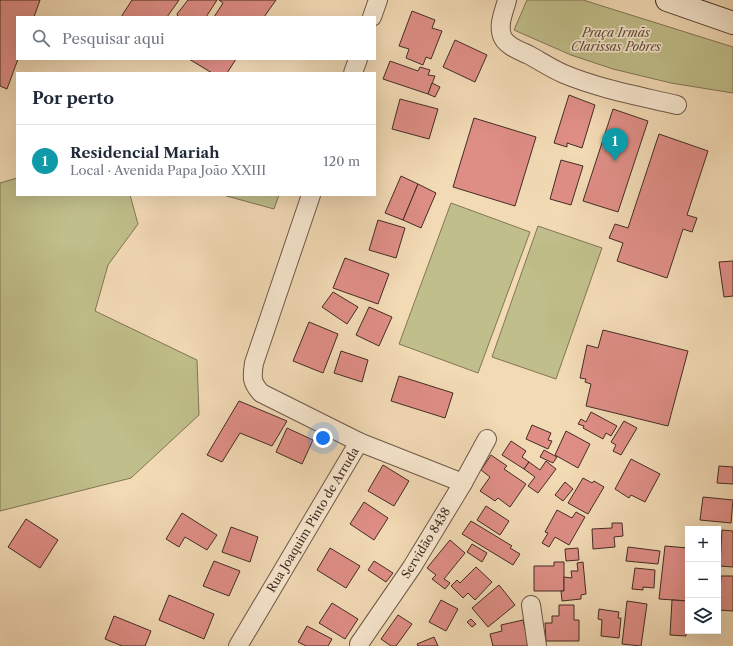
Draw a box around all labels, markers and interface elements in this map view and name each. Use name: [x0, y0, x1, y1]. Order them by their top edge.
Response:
search box: [16, 16, 376, 60]
park label: Praça Irmãs Clarissas Pobres: [571, 25, 662, 54]
icon: search: [30, 27, 52, 49]
text: Pesquisar aqui: [62, 29, 165, 48]
text: Por perto: [32, 88, 114, 108]
pin: 1: [602, 128, 628, 161]
text: Residencial Mariah: [70, 143, 219, 162]
text: 1: [42, 153, 48, 169]
text: 120 m: [323, 153, 360, 169]
text: Local · Avenida Papa João XXIII: [70, 162, 266, 178]
your location: [313, 428, 333, 448]
street label: Rua Joaquim Pinto de Arruda: [263, 444, 362, 595]
street label: Servidão 8438: [398, 504, 453, 581]
map controls: [685, 526, 721, 634]
button: +: [685, 526, 721, 562]
button: −: [685, 562, 721, 598]
button: layers: [685, 598, 721, 634]

